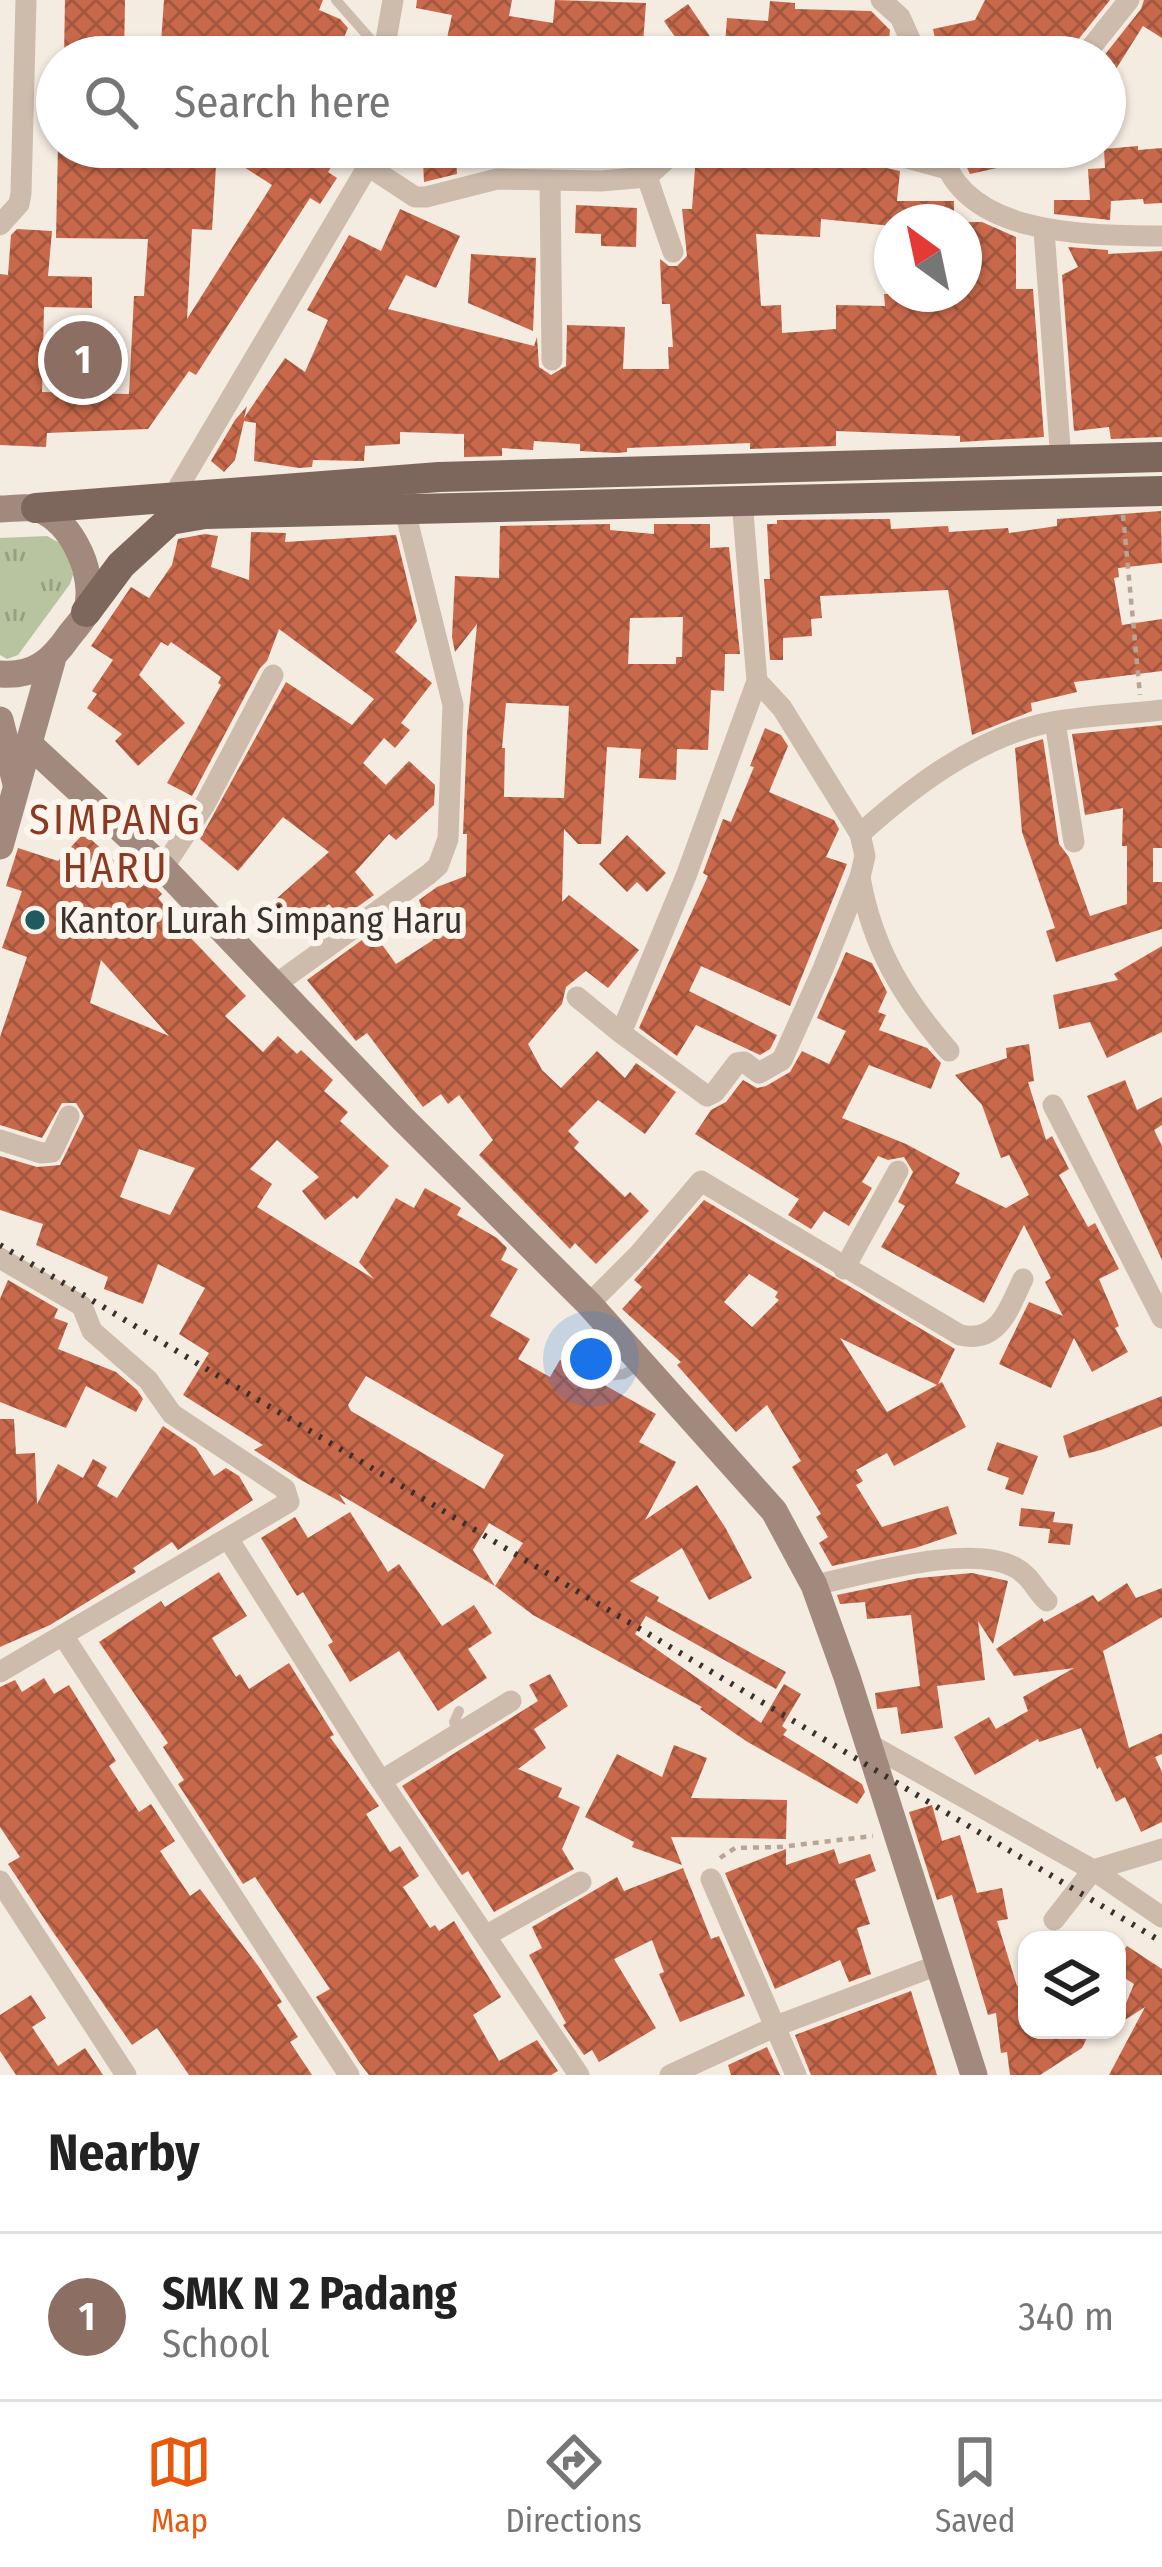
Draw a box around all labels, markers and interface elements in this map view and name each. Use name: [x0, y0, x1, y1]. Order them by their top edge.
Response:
search box: [36, 36, 1126, 168]
icon: search: [78, 69, 144, 135]
text: Search here: [174, 75, 391, 129]
north arrow: [874, 204, 982, 312]
pin: 1: [44, 315, 122, 405]
district label: SIMPANG HARU: [29, 795, 203, 893]
place label: Kantor Lurah Simpang Haru: [59, 899, 463, 943]
marker: Kantor Lurah Simpang Haru: [22, 907, 48, 933]
your location: [561, 1329, 621, 1389]
map controls: [1018, 1931, 1126, 2039]
button: layers: [1018, 1931, 1126, 2039]
text: Nearby: [48, 2122, 200, 2184]
text: SMK N 2 Padang: [162, 2267, 457, 2321]
text: 1: [79, 2294, 95, 2340]
text: 340 m: [1018, 2294, 1114, 2340]
text: School: [162, 2321, 270, 2367]
tab: Map: [146, 2429, 212, 2541]
tab: Directions: [505, 2429, 642, 2541]
tab: Saved: [935, 2429, 1015, 2541]

